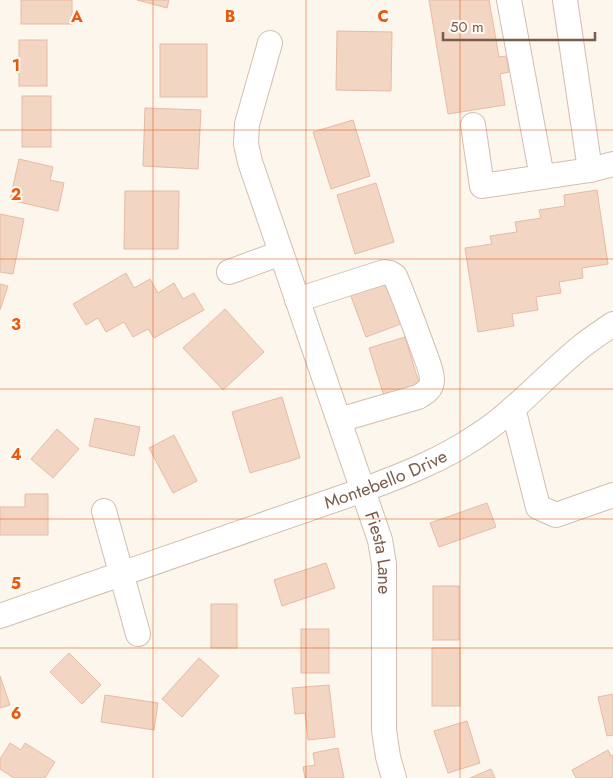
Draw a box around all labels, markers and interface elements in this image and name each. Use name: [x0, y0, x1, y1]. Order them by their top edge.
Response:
text: A: [70, 5, 83, 28]
text: B: [225, 5, 235, 28]
text: C: [377, 5, 389, 28]
scale bar: [443, 10, 596, 42]
text: 50 m: [450, 16, 484, 38]
text: 1: [12, 54, 20, 77]
text: 2: [11, 183, 21, 206]
text: 3: [11, 313, 21, 336]
text: 4: [10, 443, 22, 466]
street label: Montebello Drive: [320, 443, 452, 516]
street label: Fiesta Lane: [358, 508, 397, 594]
text: 5: [11, 572, 21, 595]
text: 6: [11, 702, 21, 725]

